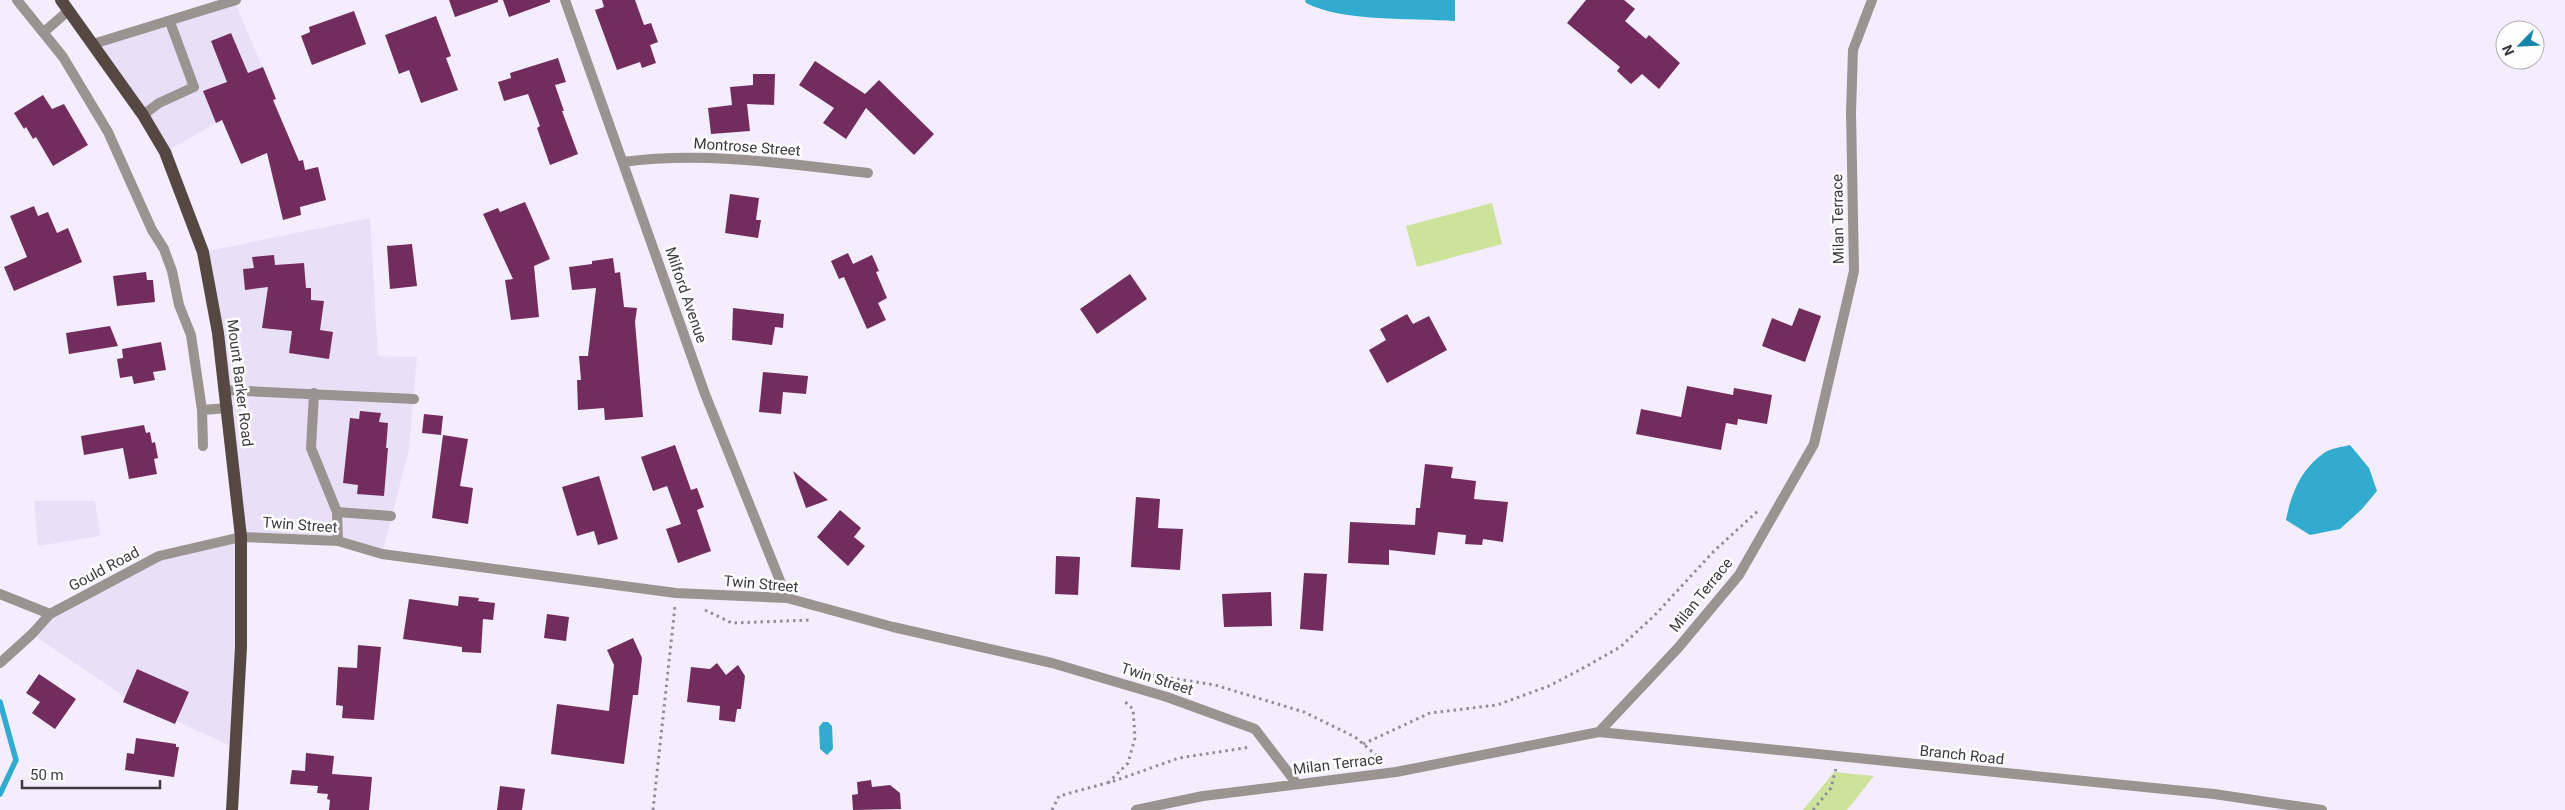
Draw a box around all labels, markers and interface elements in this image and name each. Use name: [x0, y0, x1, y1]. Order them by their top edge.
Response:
north arrow: [2495, 20, 2545, 70]
text: N: [2499, 43, 2517, 58]
street label: Montrose Street: [693, 134, 801, 160]
street label: Milan Terrace: [1828, 174, 1848, 264]
street label: Milford Avenue: [661, 245, 711, 345]
street label: Mount Barker Road: [223, 318, 257, 448]
street label: Twin Street: [262, 513, 338, 537]
street label: Gould Road: [66, 543, 142, 595]
street label: Milan Terrace: [1666, 554, 1736, 636]
street label: Twin Street: [723, 572, 799, 596]
street label: Twin Street: [1119, 659, 1196, 699]
street label: Branch Road: [1919, 742, 2005, 768]
street label: Milan Terrace: [1292, 750, 1384, 778]
scale bar: [22, 758, 160, 790]
text: 50 m: [30, 766, 64, 784]

